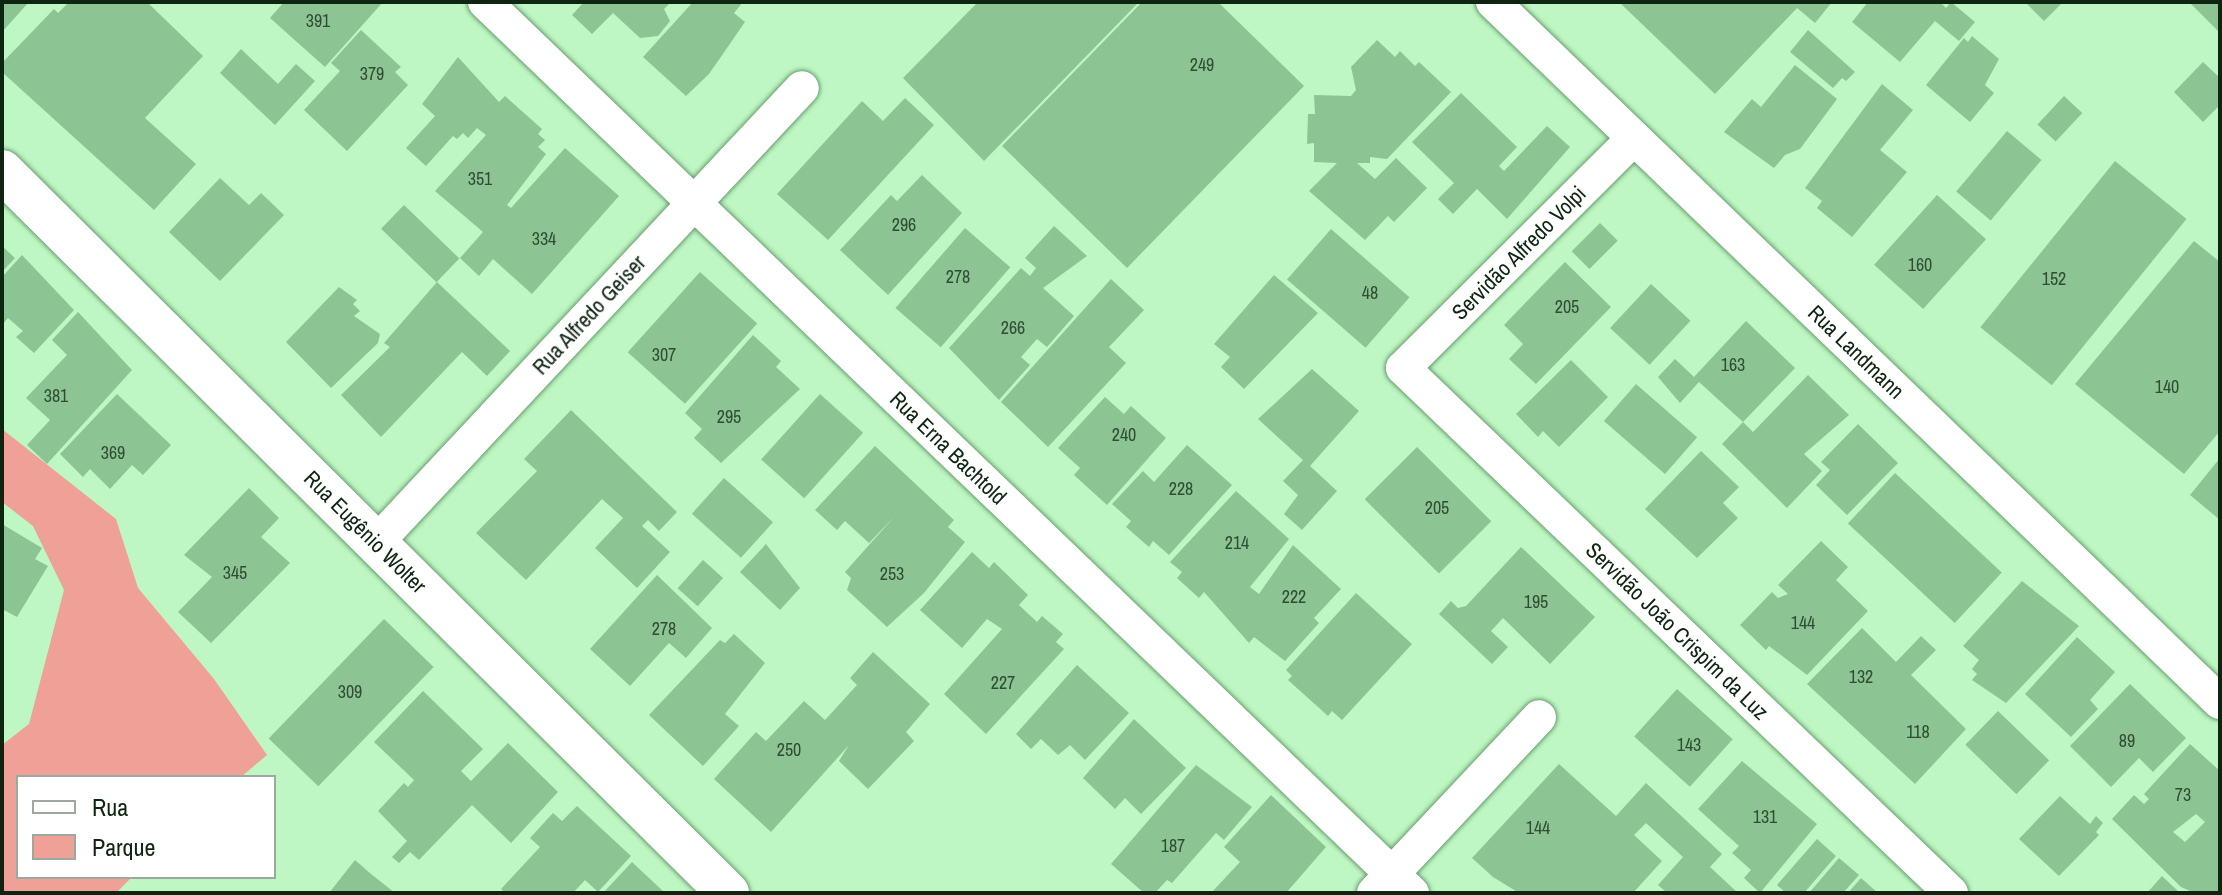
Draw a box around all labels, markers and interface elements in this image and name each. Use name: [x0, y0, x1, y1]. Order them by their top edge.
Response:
house number: 391: [306, 10, 330, 32]
house number: 249: [1190, 54, 1214, 76]
house number: 379: [360, 63, 384, 85]
house number: 351: [468, 168, 492, 190]
street label: Servidão Alfredo Volpi: [1446, 180, 1592, 326]
house number: 296: [892, 214, 916, 236]
house number: 334: [532, 228, 556, 250]
street label: Rua Alfredo Geiser: [527, 250, 651, 380]
house number: 160: [1908, 254, 1932, 276]
house number: 278: [946, 266, 970, 288]
house number: 152: [2042, 268, 2066, 290]
house number: 48: [1362, 282, 1378, 304]
house number: 205: [1555, 296, 1579, 318]
street label: Rua Landmann: [1802, 300, 1910, 404]
house number: 266: [1001, 317, 1025, 339]
house number: 307: [652, 344, 676, 366]
house number: 163: [1721, 354, 1745, 376]
house number: 140: [2155, 376, 2179, 398]
house number: 381: [44, 385, 68, 407]
street label: Rua Erna Bachtold: [884, 386, 1012, 510]
house number: 295: [717, 406, 741, 428]
house number: 240: [1112, 424, 1136, 446]
house number: 369: [101, 442, 125, 464]
street label: Rua Eugênio Wolter: [298, 465, 432, 599]
house number: 228: [1169, 478, 1193, 500]
house number: 205: [1425, 497, 1449, 519]
house number: 214: [1225, 532, 1249, 554]
street label: Servidão João Crispim da Luz: [1580, 537, 1774, 725]
house number: 345: [223, 562, 247, 584]
house number: 253: [880, 563, 904, 585]
house number: 222: [1282, 586, 1306, 608]
house number: 195: [1524, 591, 1548, 613]
house number: 144: [1791, 612, 1815, 634]
house number: 278: [652, 618, 676, 640]
house number: 132: [1849, 666, 1873, 688]
house number: 227: [991, 672, 1015, 694]
house number: 309: [338, 681, 362, 703]
house number: 118: [1906, 721, 1930, 743]
house number: 89: [2119, 730, 2135, 752]
house number: 143: [1677, 734, 1701, 756]
house number: 250: [777, 739, 801, 761]
legend: [16, 775, 276, 879]
house number: 73: [2175, 784, 2191, 806]
text: Rua: [92, 791, 128, 823]
house number: 131: [1753, 806, 1777, 828]
house number: 144: [1526, 817, 1550, 839]
text: Parque: [92, 831, 155, 863]
house number: 187: [1161, 835, 1185, 857]

